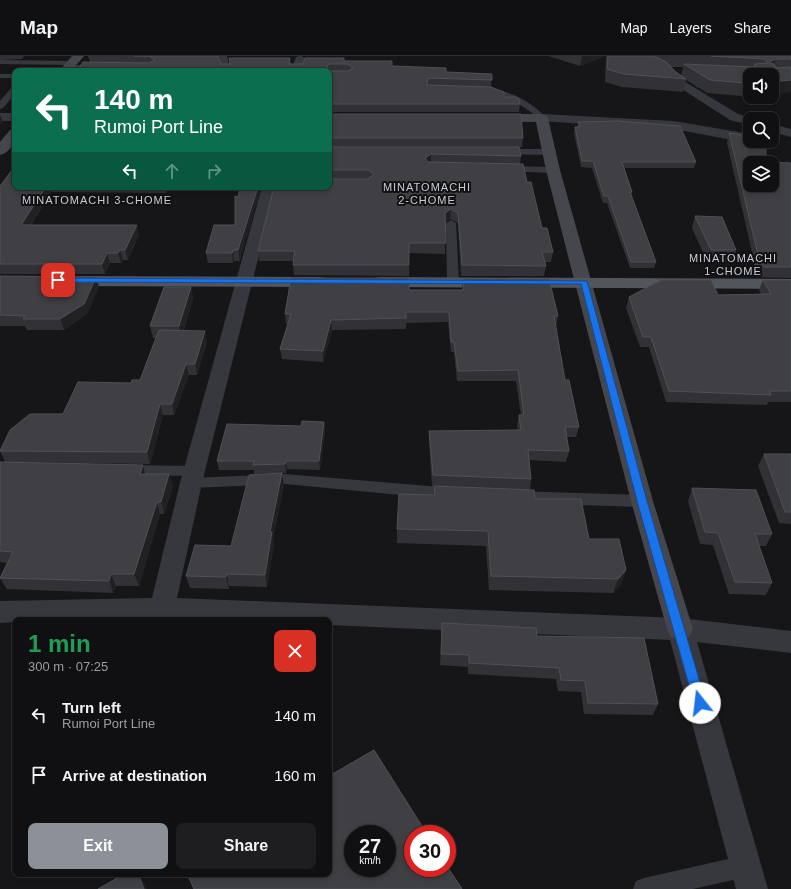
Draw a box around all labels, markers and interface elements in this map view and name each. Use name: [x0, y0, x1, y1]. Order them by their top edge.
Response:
text: Map: [20, 17, 58, 38]
text: Map: [620, 20, 648, 36]
text: Layers: [670, 20, 712, 36]
text: Share: [734, 20, 771, 36]
map controls: [743, 68, 779, 192]
button: sound: [743, 68, 779, 104]
icon: left: [28, 84, 80, 136]
text: 140 m: [94, 84, 173, 115]
button: search: [743, 112, 779, 148]
text: Rumoi Port Line: [94, 117, 223, 137]
button: layers: [743, 156, 779, 192]
icon: left: [119, 160, 141, 182]
icon: ahead: [161, 160, 183, 182]
icon: right: [203, 160, 225, 182]
district label: MINATOMACHI 2-CHOME: [383, 181, 471, 206]
district label: MINATOMACHI 3-CHOME: [22, 194, 172, 206]
district label: MINATOMACHI 1-CHOME: [689, 252, 777, 277]
pin: [41, 263, 75, 297]
icon: arrive: [47, 269, 69, 291]
text: 1 min: [28, 630, 91, 657]
button: close: [274, 630, 316, 672]
text: 300 m · 07:25: [28, 659, 108, 674]
position arrow: [679, 682, 721, 724]
text: Turn left: [62, 699, 121, 716]
icon: left: [28, 704, 50, 726]
text: 140 m: [274, 707, 316, 724]
text: Rumoi Port Line: [62, 716, 155, 731]
icon: arrive: [28, 764, 50, 786]
text: Arrive at destination: [62, 767, 207, 784]
text: 160 m: [274, 767, 316, 784]
button: Exit: [28, 823, 168, 869]
button: Share: [176, 823, 316, 869]
speed limit sign: 30: [404, 825, 456, 877]
text: 27: [359, 835, 381, 857]
text: km/h: [359, 855, 381, 866]

